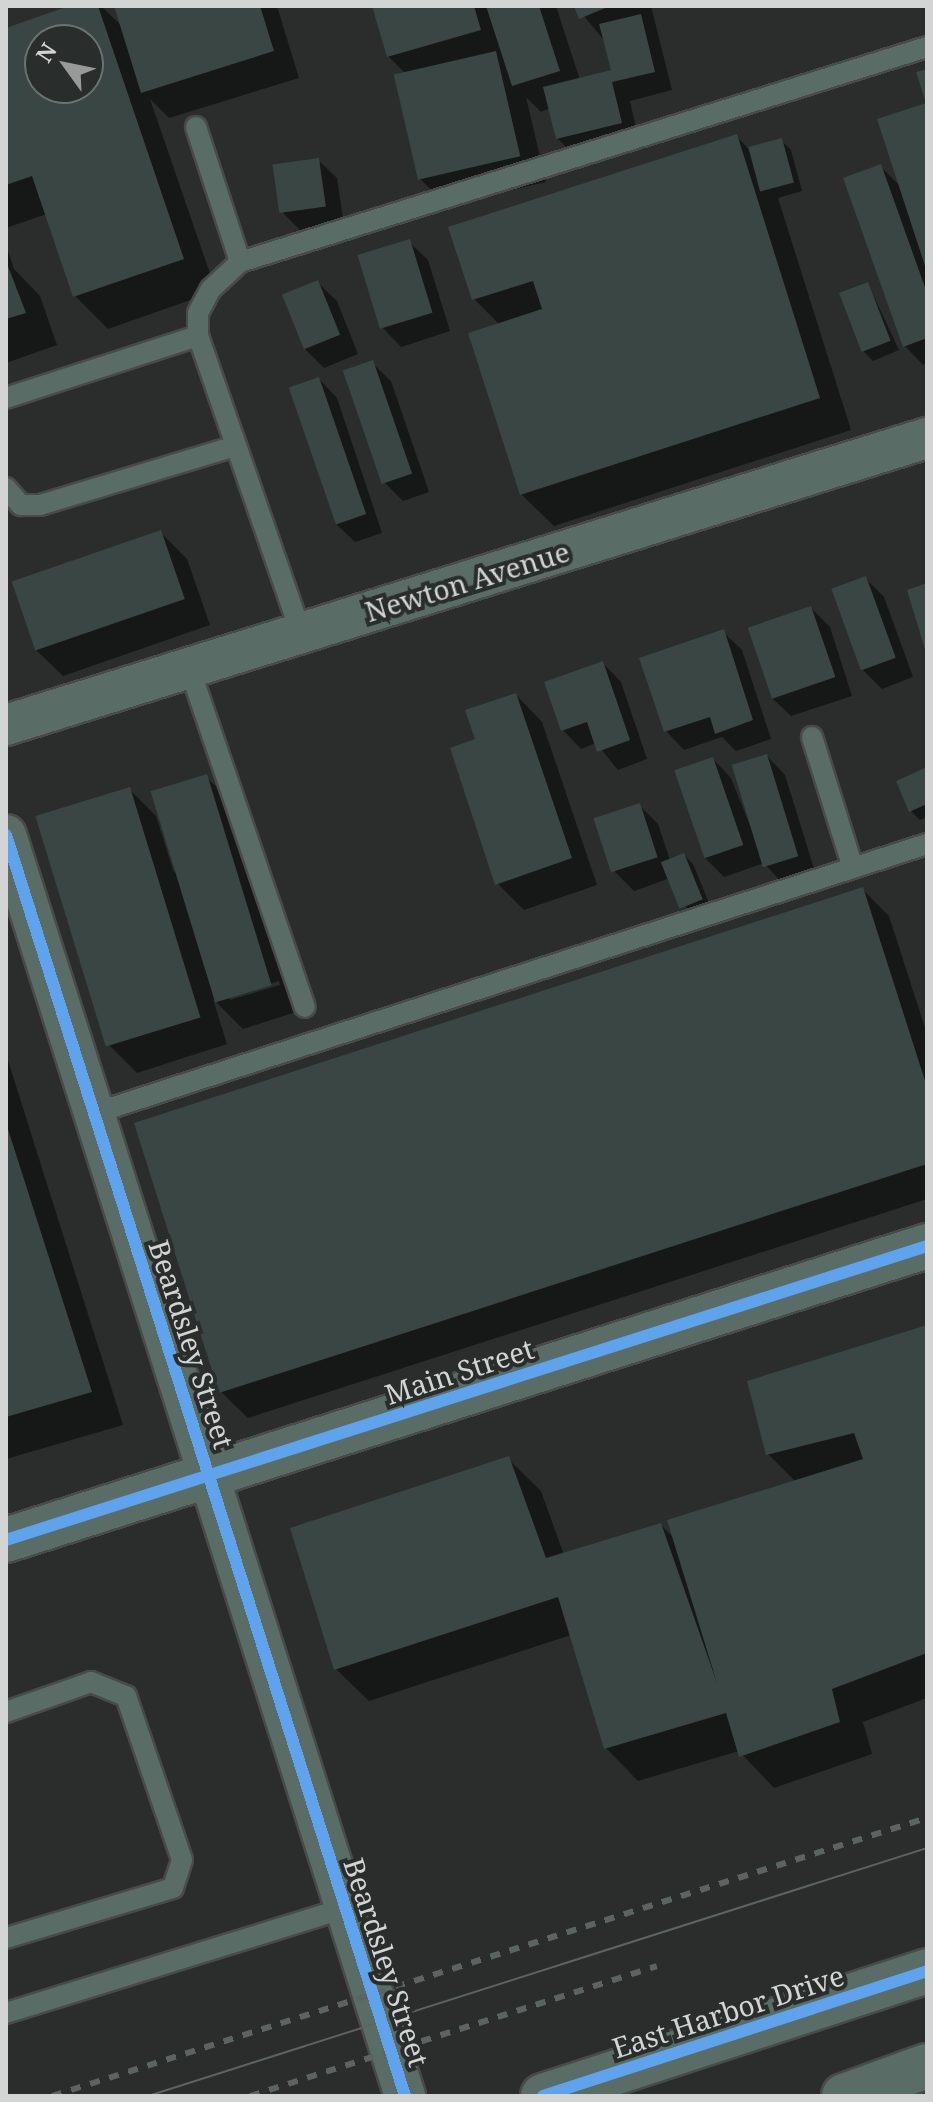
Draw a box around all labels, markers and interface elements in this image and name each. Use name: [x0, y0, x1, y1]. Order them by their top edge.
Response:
north arrow: [24, 24, 104, 104]
text: N: [28, 37, 63, 67]
street label: Newton Avenue: [361, 534, 573, 628]
street label: Beardsley Street: [143, 1236, 241, 1452]
street label: Main Street: [380, 1331, 538, 1411]
street label: Beardsley Street: [338, 1854, 436, 2070]
street label: East Harbor Drive: [608, 1958, 848, 2064]

